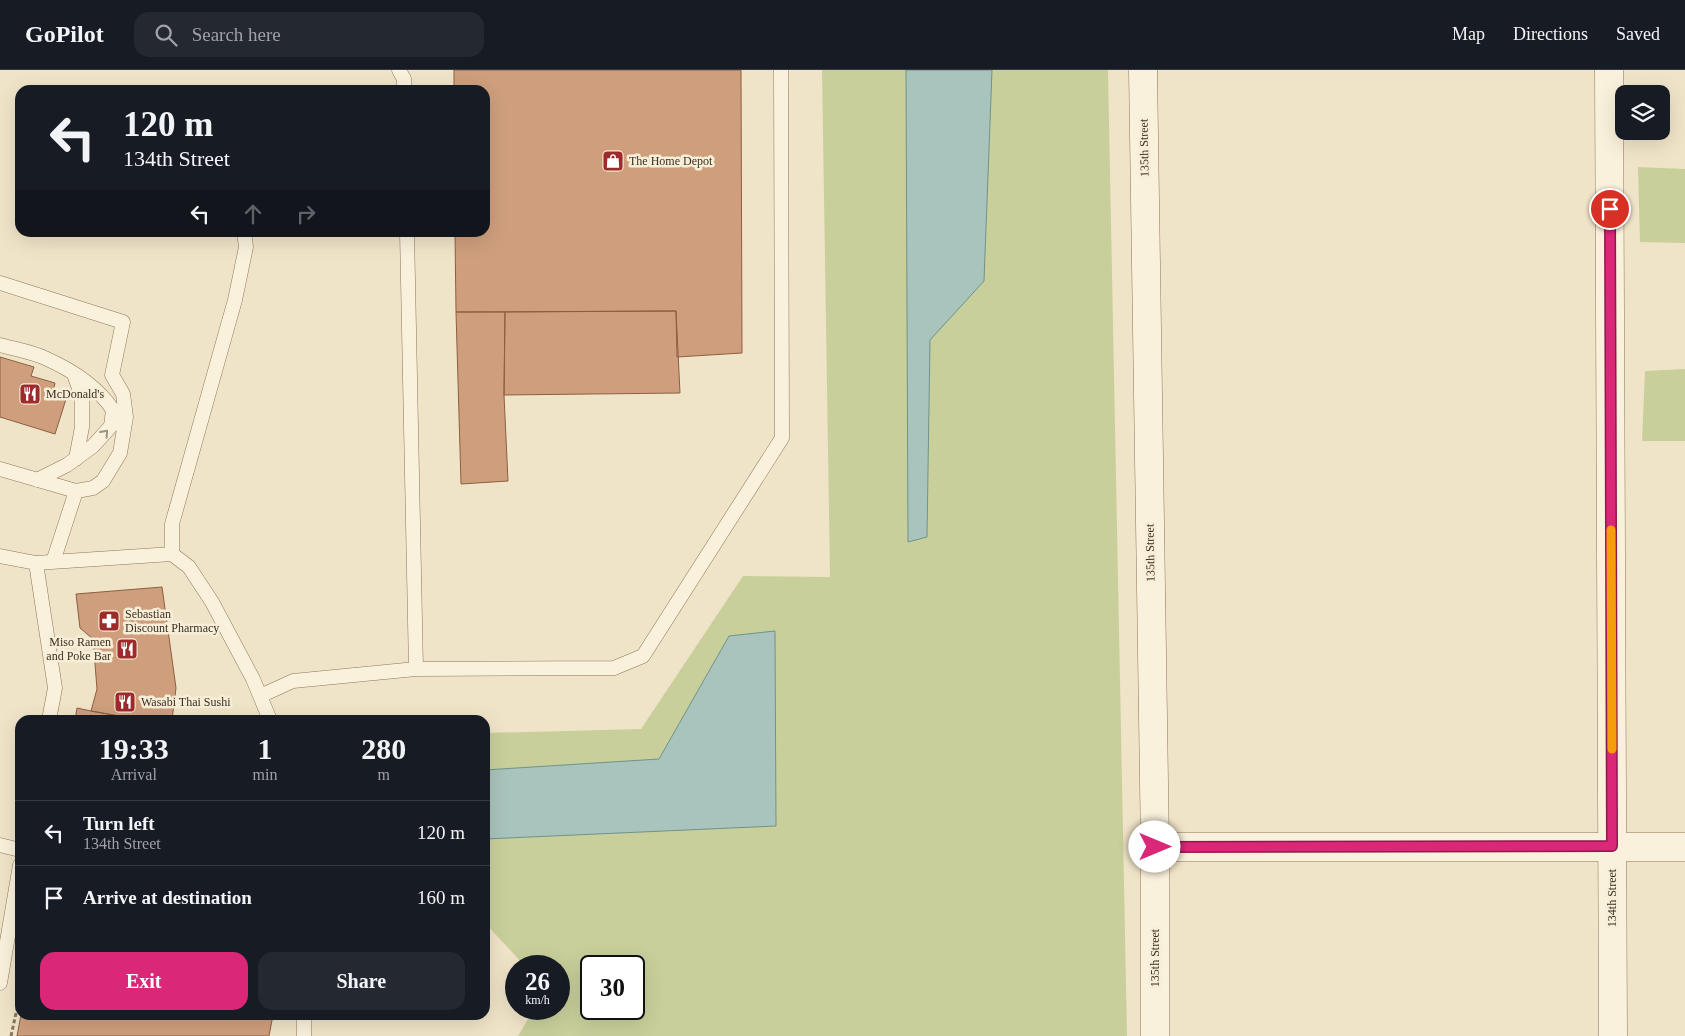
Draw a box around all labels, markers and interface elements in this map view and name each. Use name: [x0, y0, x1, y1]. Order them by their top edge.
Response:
search box: [134, 12, 484, 57]
text: GoPilot: [25, 21, 104, 47]
icon: search: [152, 21, 180, 49]
text: Search here: [192, 24, 281, 45]
text: Map: [1452, 24, 1485, 44]
text: Directions: [1513, 24, 1588, 44]
text: Saved: [1616, 24, 1660, 44]
map controls: [1615, 85, 1670, 140]
button: layers: [1615, 85, 1670, 140]
icon: left: [40, 105, 105, 170]
text: 120 m: [123, 105, 213, 144]
street label: 135th Street: [1136, 118, 1152, 177]
text: 134th Street: [123, 146, 230, 171]
shop icon: The Home Depot: [601, 149, 625, 173]
place label: The Home Depot: [629, 154, 713, 168]
pin: [1589, 188, 1631, 230]
icon: arrive: [1596, 195, 1624, 223]
icon: left: [186, 200, 214, 228]
icon: ahead: [239, 200, 267, 228]
icon: right: [292, 200, 320, 228]
restaurant icon: McDonald's: [18, 382, 42, 406]
place label: McDonald's: [46, 387, 104, 401]
one-way arrow: [99, 429, 108, 438]
street label: 135th Street: [1142, 523, 1158, 582]
place label: Sebastian Discount Pharmacy: [125, 607, 219, 635]
pharmacy icon: Sebastian Discount Pharmacy: [97, 609, 121, 633]
place label: Miso Ramen and Poke Bar: [46, 635, 111, 663]
restaurant icon: Miso Ramen and Poke Bar: [115, 637, 139, 661]
restaurant icon: Wasabi Thai Sushi: [113, 690, 137, 714]
place label: Wasabi Thai Sushi: [141, 695, 231, 709]
text: 19:33: [99, 732, 169, 765]
text: 1: [257, 732, 272, 765]
text: 280: [361, 732, 406, 765]
text: Arrival: [111, 766, 157, 783]
text: min: [253, 766, 277, 783]
text: m: [377, 766, 390, 783]
text: Turn left: [83, 813, 155, 834]
icon: left: [40, 819, 68, 847]
position arrow: [1128, 820, 1180, 872]
text: 120 m: [417, 822, 465, 843]
text: 134th Street: [83, 835, 161, 852]
street label: 134th Street: [1605, 868, 1619, 927]
icon: arrive: [40, 884, 68, 912]
text: Arrive at destination: [83, 887, 252, 908]
text: 160 m: [417, 887, 465, 908]
street label: 135th Street: [1148, 928, 1162, 987]
button: Exit: [40, 952, 248, 1010]
button: Share: [258, 952, 465, 1010]
speed limit sign: 30: [580, 955, 645, 1020]
text: 26: [525, 968, 550, 995]
text: km/h: [525, 993, 550, 1007]

